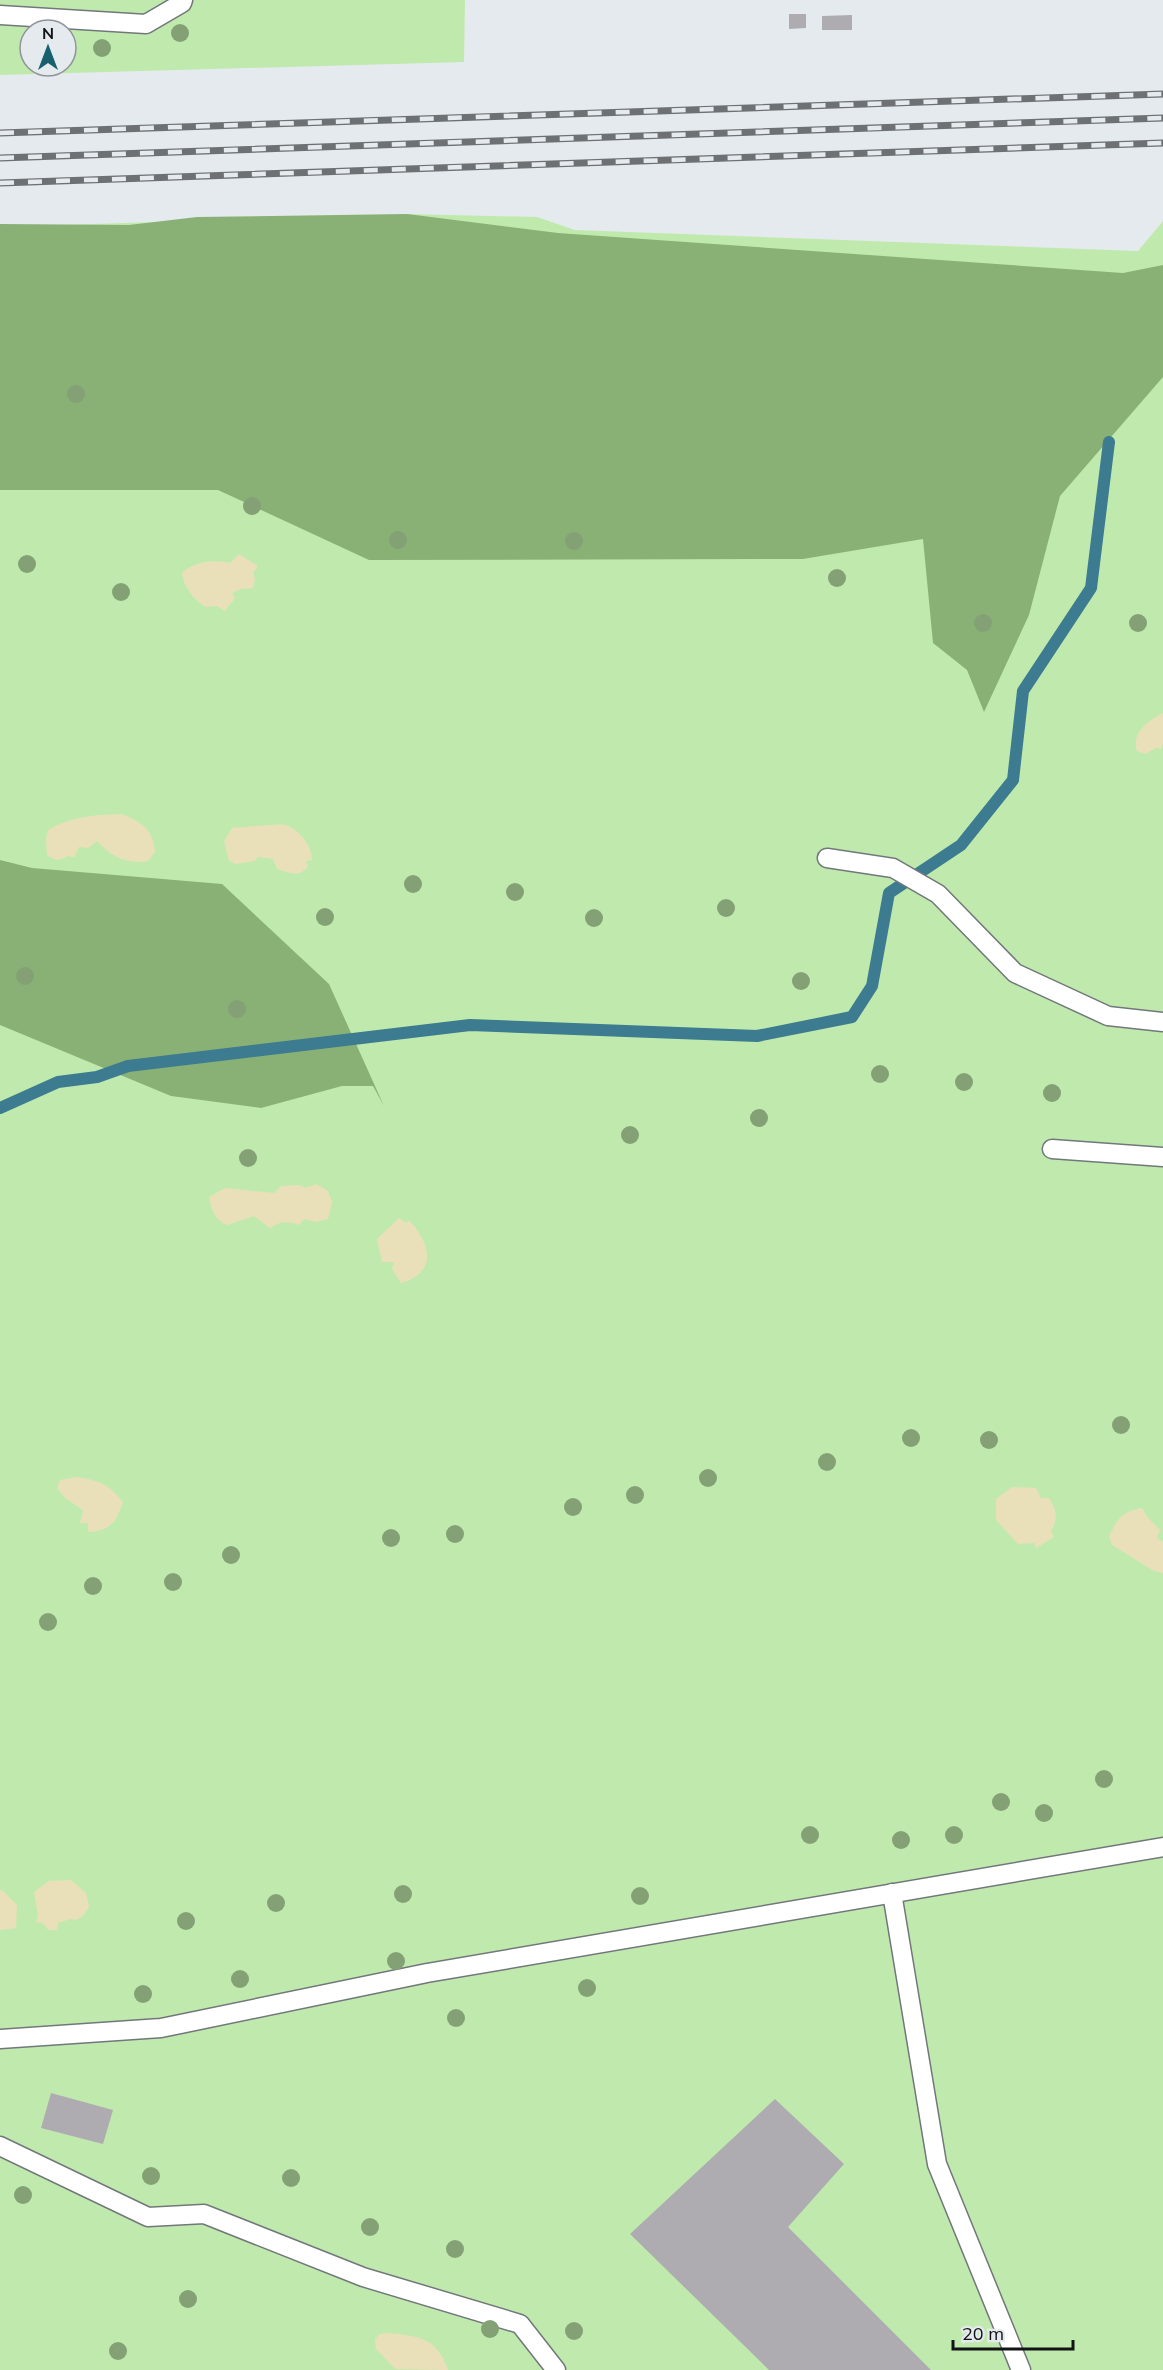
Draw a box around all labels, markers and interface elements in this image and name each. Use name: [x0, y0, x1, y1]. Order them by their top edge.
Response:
north arrow: [18, 18, 78, 78]
text: N: [42, 23, 54, 43]
scale bar: [953, 2313, 1073, 2351]
text: 20 m: [962, 2322, 1004, 2345]

